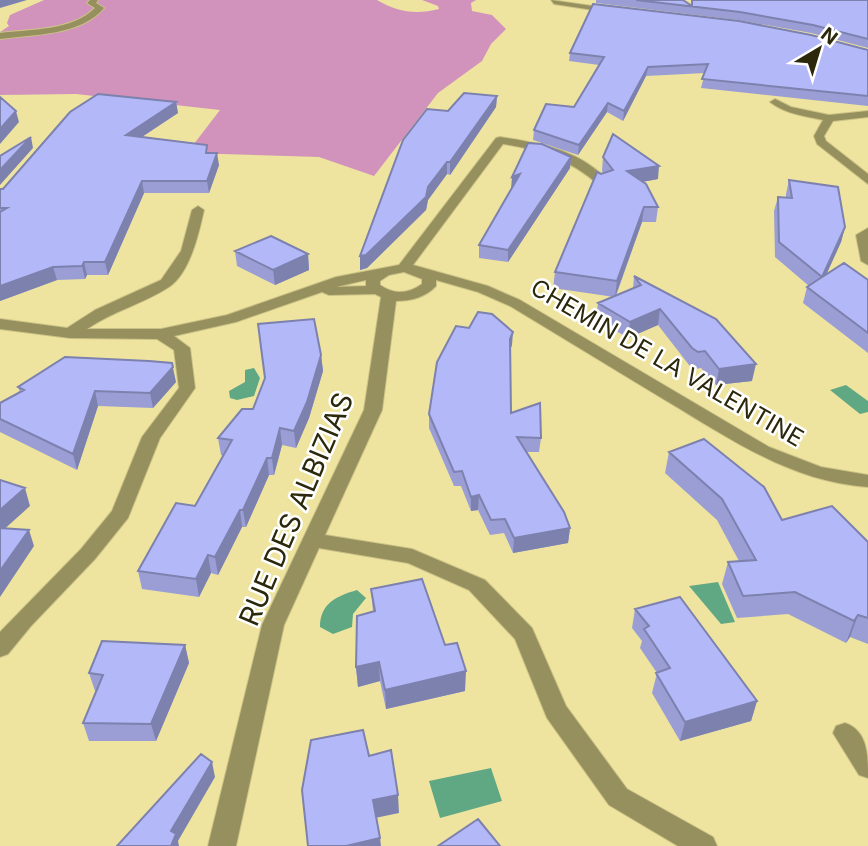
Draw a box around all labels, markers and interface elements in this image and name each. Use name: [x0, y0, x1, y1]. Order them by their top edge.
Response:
north arrow: [784, 14, 854, 84]
text: N: [816, 22, 842, 50]
street label: CHEMIN DE LA VALENTINE: [526, 272, 809, 453]
street label: RUE DES ALBIZIAS: [232, 387, 360, 631]

